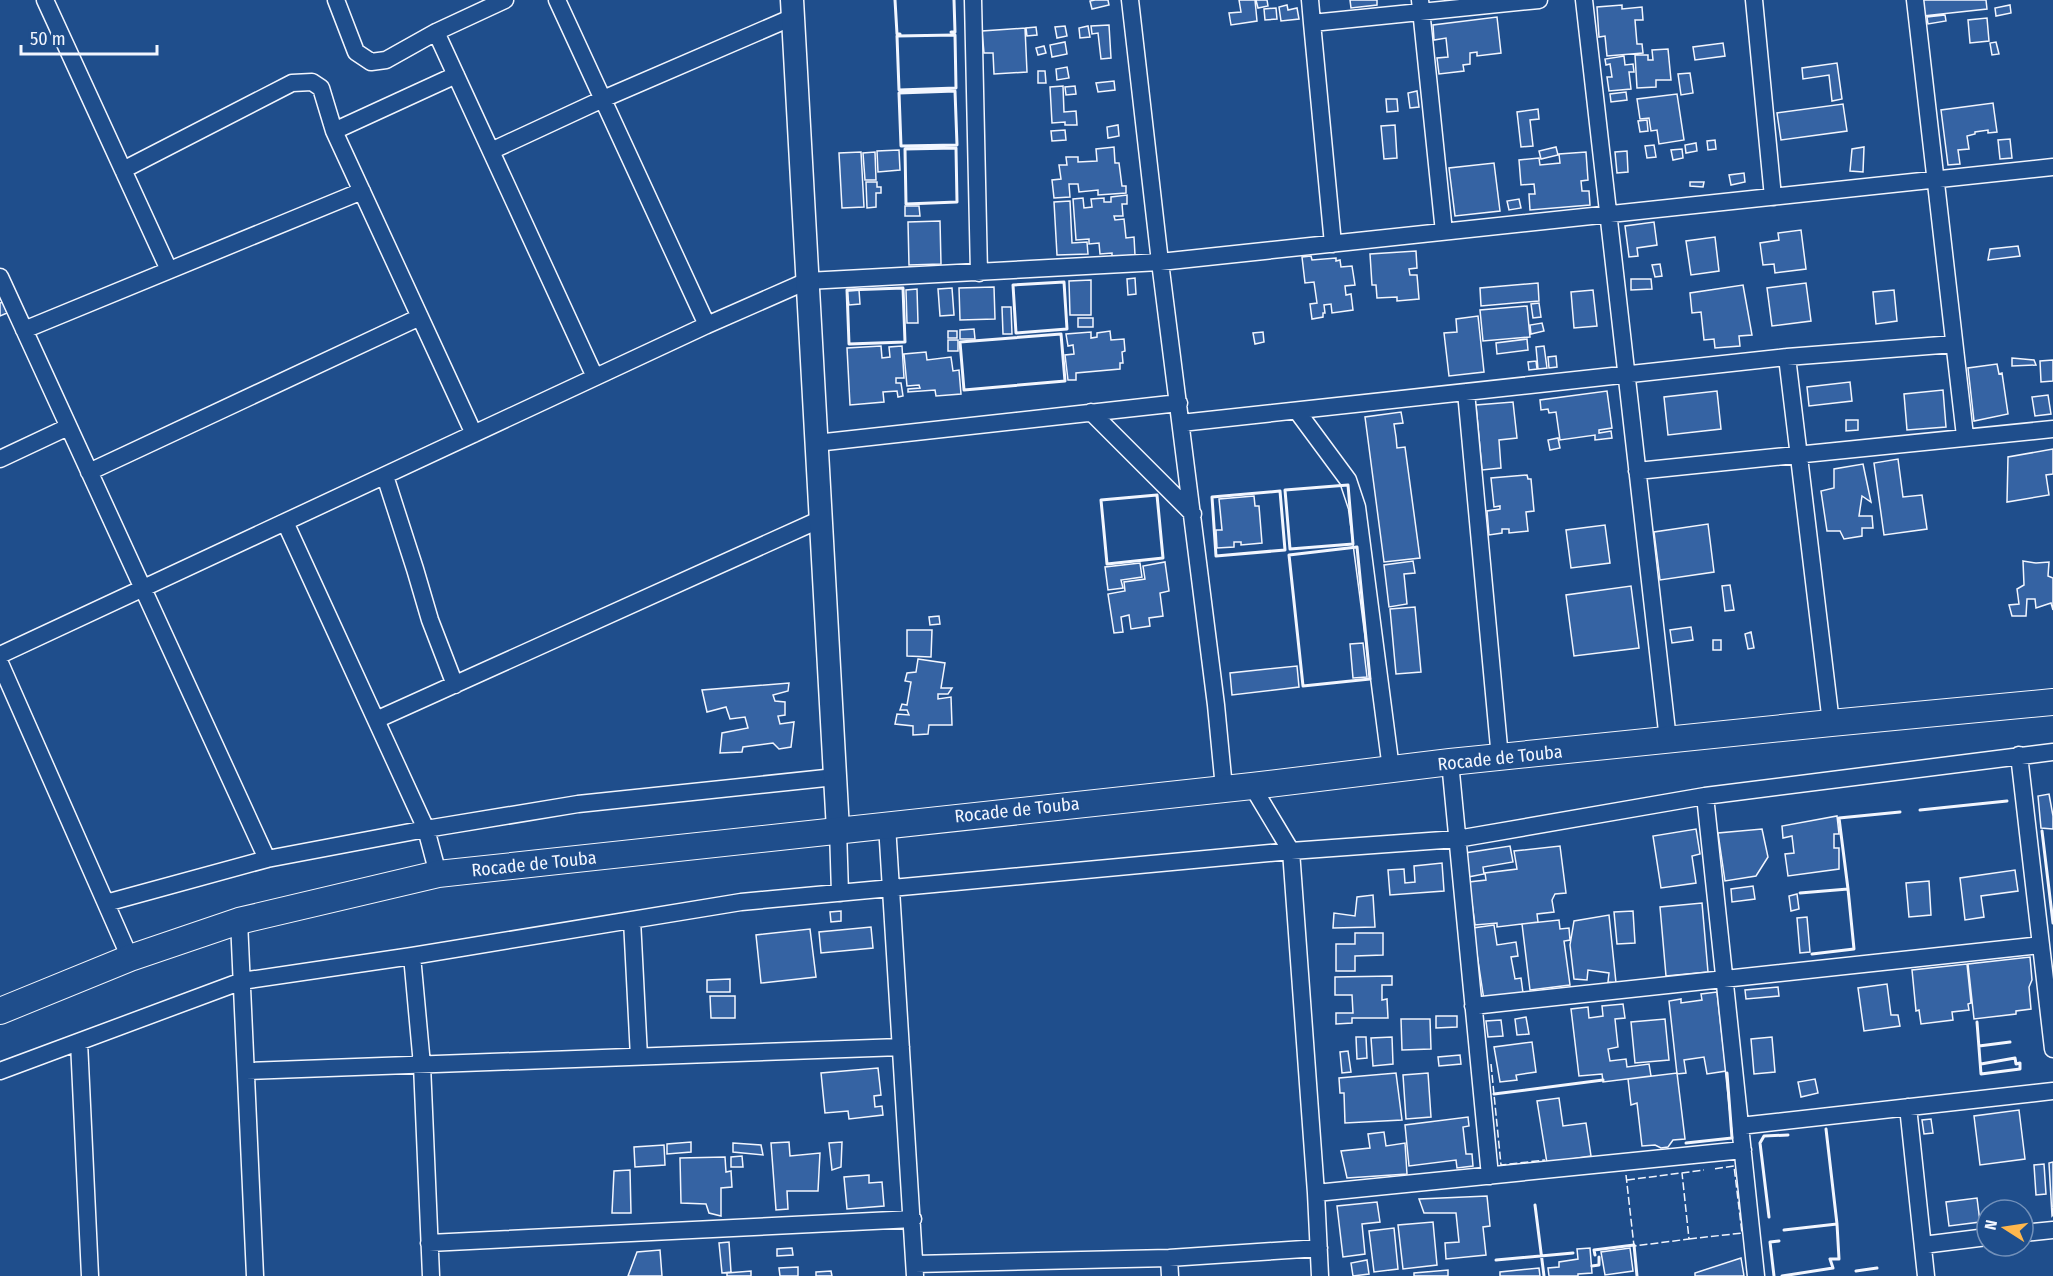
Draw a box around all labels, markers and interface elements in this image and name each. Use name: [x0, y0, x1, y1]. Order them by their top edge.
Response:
scale bar: [21, 18, 158, 56]
text: 50 m: [30, 28, 66, 50]
street label: Rocade de Touba: [1437, 740, 1564, 775]
street label: Rocade de Touba: [954, 792, 1081, 827]
street label: Rocade de Touba: [471, 846, 598, 881]
north arrow: [1975, 1198, 2035, 1258]
text: N: [1981, 1218, 2001, 1232]

